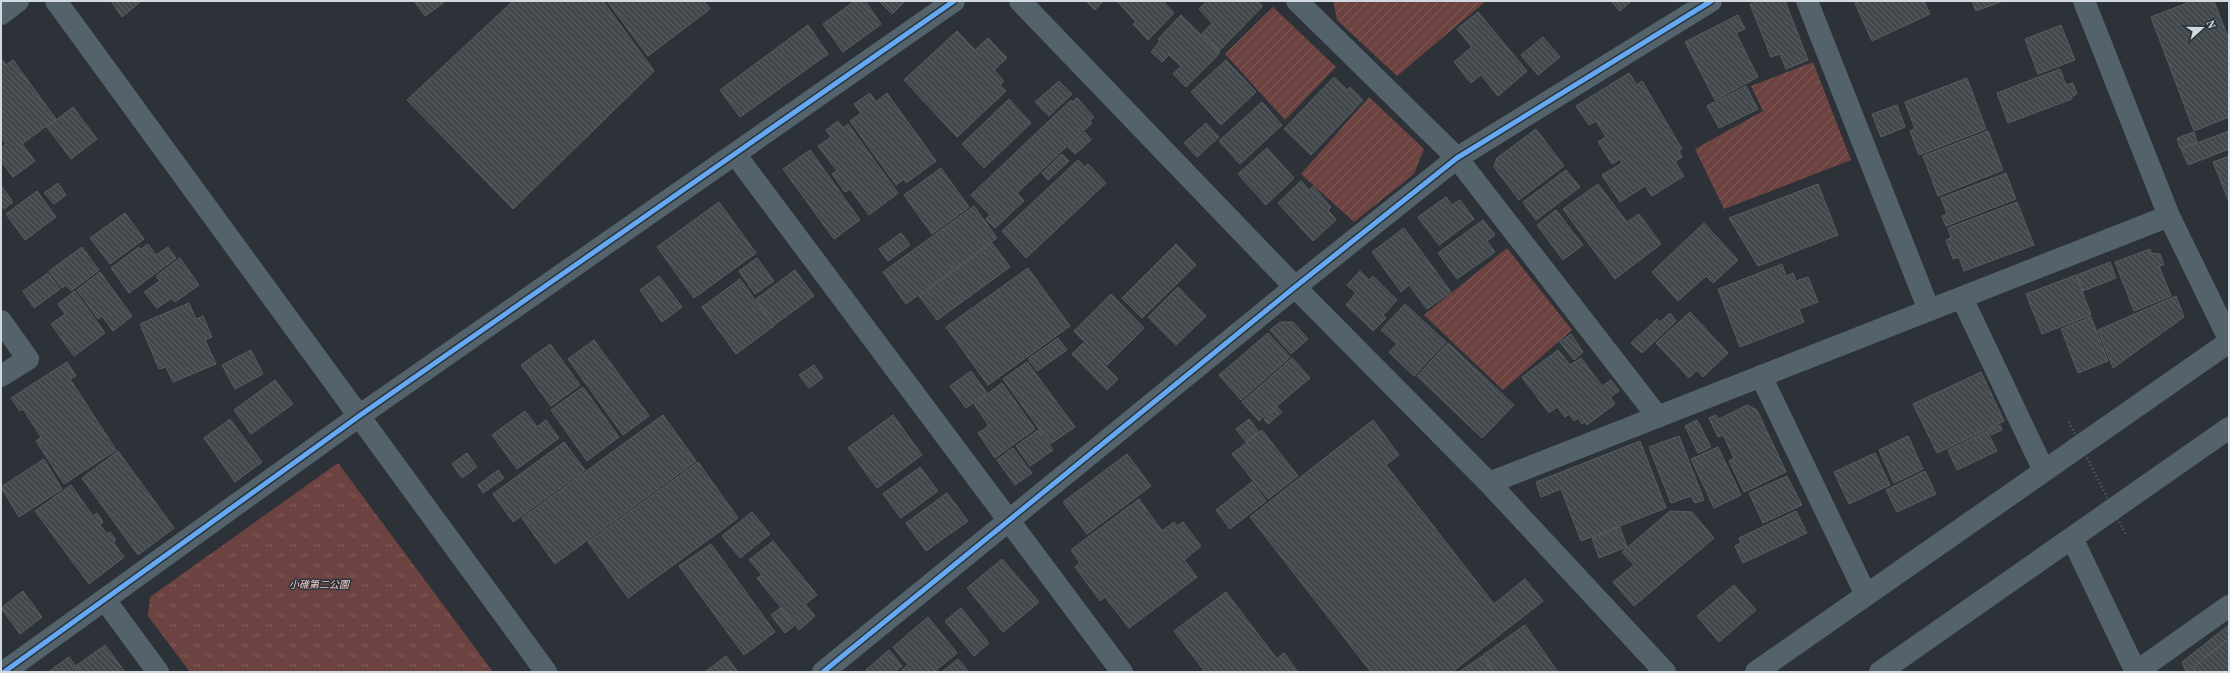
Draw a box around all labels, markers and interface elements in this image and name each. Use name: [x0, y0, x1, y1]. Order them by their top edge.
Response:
north arrow: [2182, 8, 2222, 48]
text: N: [2202, 18, 2219, 31]
park label: 小碓第二公園: [289, 578, 351, 591]

